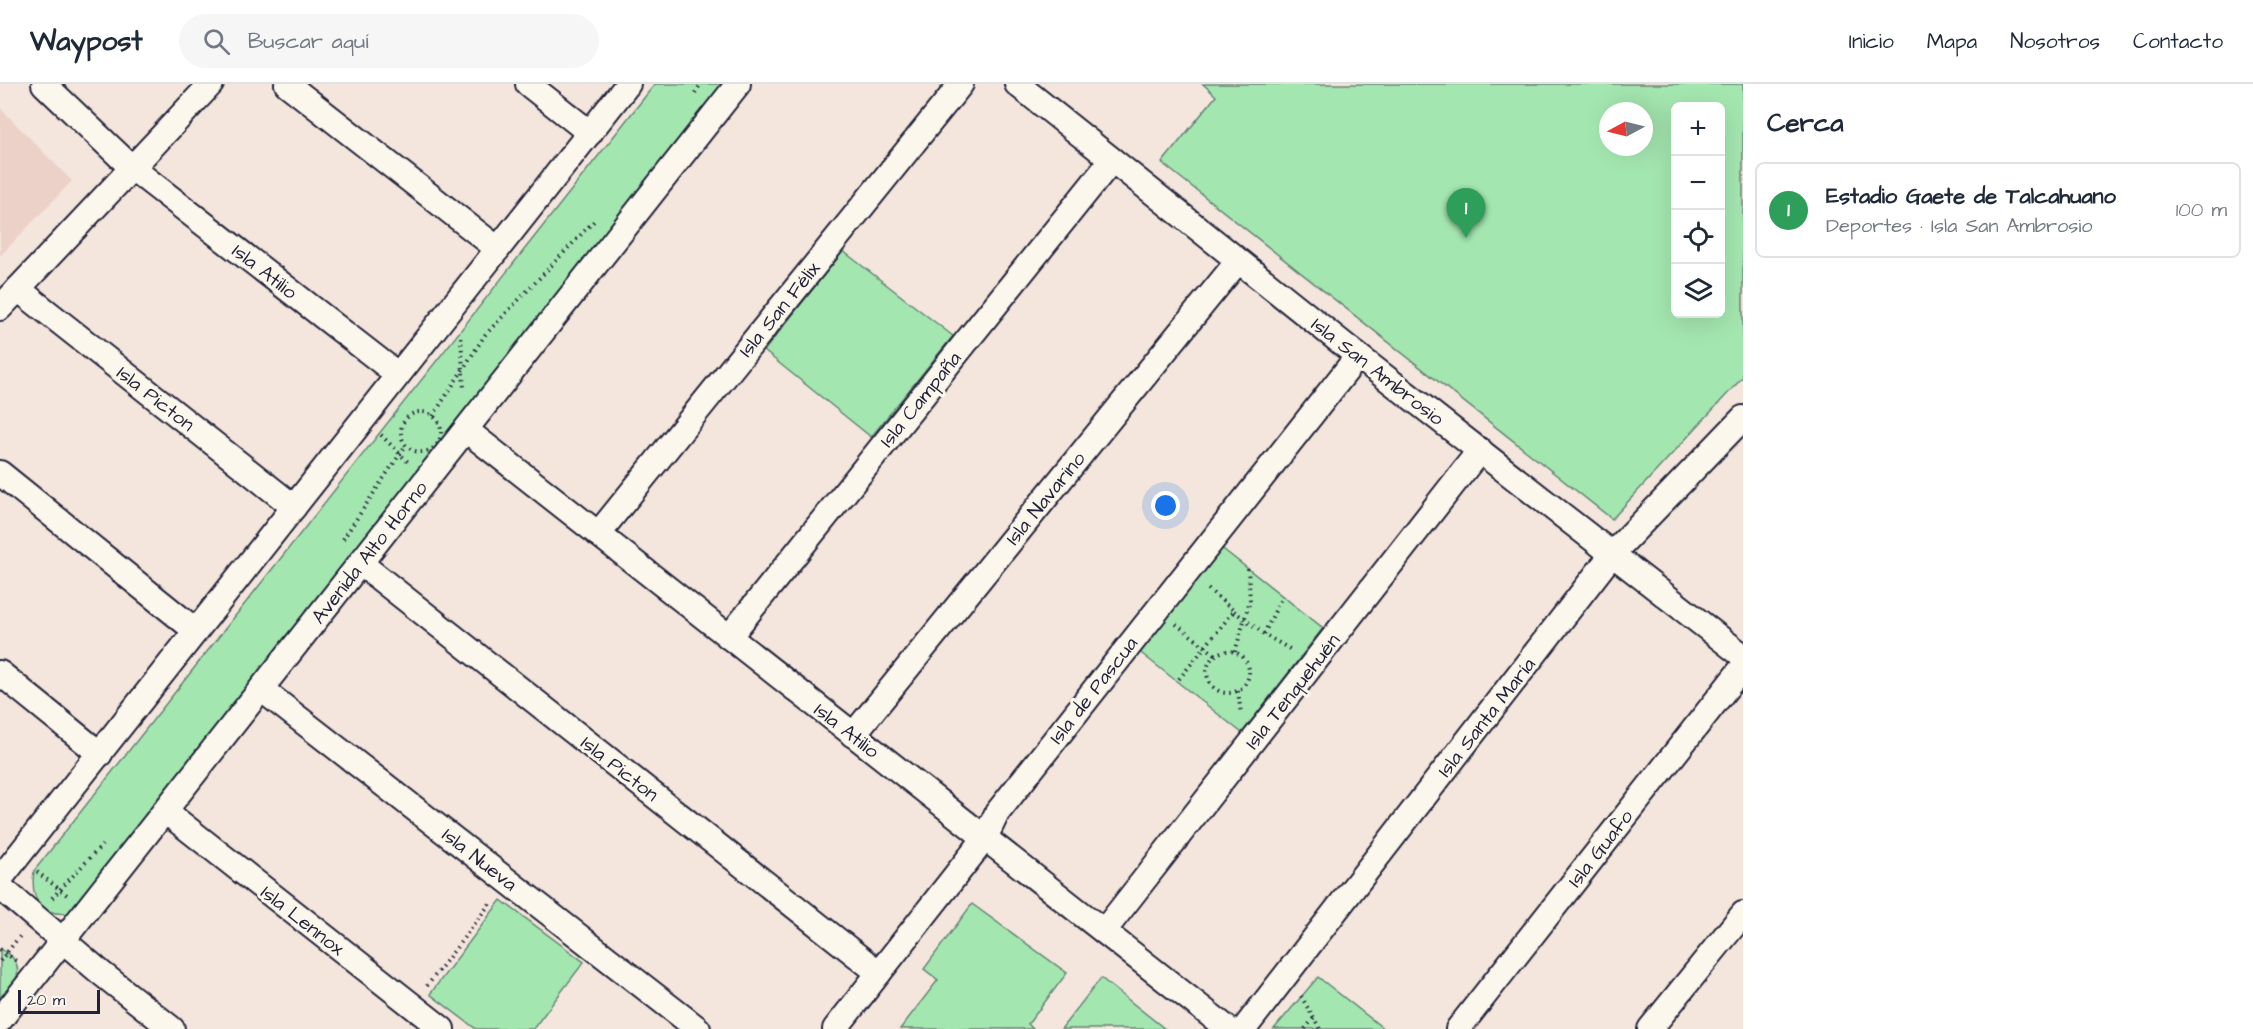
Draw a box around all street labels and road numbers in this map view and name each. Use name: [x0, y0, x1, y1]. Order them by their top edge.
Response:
street label: Isla Atilio: [226, 237, 303, 306]
street label: Isla San Félix: [732, 255, 827, 363]
street label: Isla San Ambrosio: [1305, 311, 1450, 433]
street label: Isla Campaña: [873, 346, 968, 453]
street label: Isla Picton: [110, 359, 200, 438]
street label: Isla Navarino: [999, 446, 1092, 551]
street label: Avenida Alto Horno: [305, 475, 435, 630]
street label: Isla Tenquehuén: [1239, 628, 1347, 755]
street label: Isla de Pascua: [1043, 631, 1145, 750]
street label: Isla Santa María: [1431, 652, 1542, 783]
street label: Isla Atilio: [808, 696, 885, 765]
street label: Isla Picton: [574, 729, 664, 808]
street label: Isla Guafo: [1562, 804, 1640, 893]
street label: Isla Nueva: [436, 822, 523, 898]
street label: Isla Lennox: [254, 879, 351, 963]

